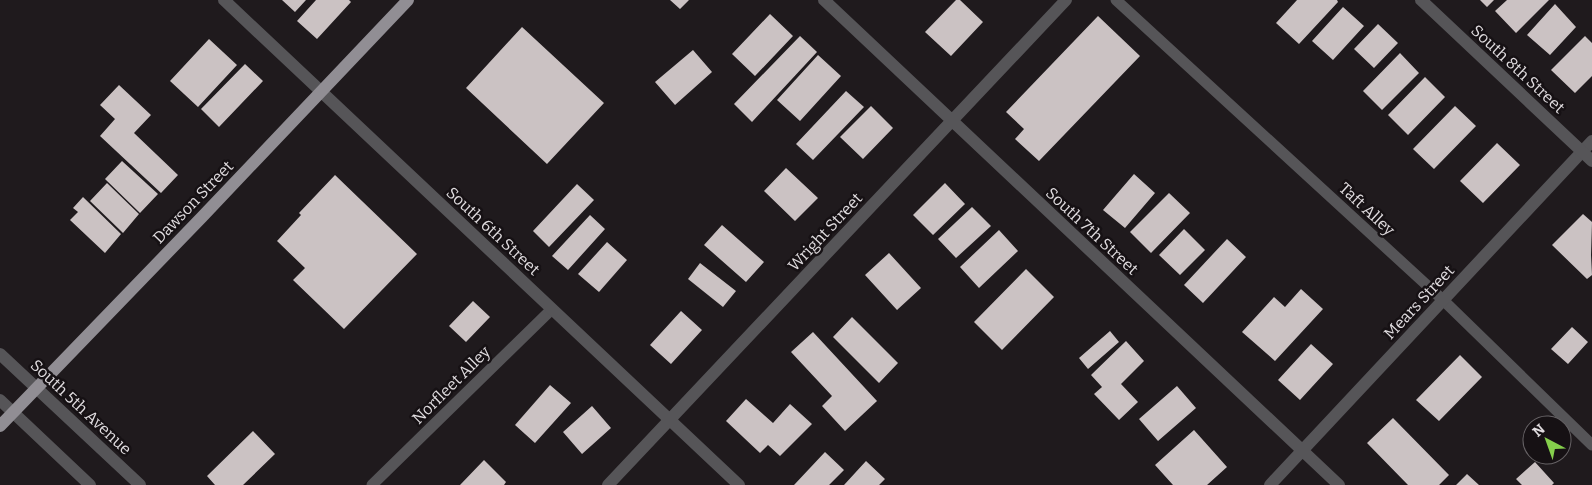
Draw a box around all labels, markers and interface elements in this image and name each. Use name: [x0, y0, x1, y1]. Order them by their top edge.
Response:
street label: South 8th Street: [1467, 21, 1569, 117]
street label: Dawson Street: [149, 157, 237, 247]
street label: Taft Alley: [1335, 178, 1399, 240]
street label: South 6th Street: [442, 183, 544, 279]
street label: South 7th Street: [1042, 183, 1142, 279]
street label: Wright Street: [784, 189, 866, 275]
street label: Mears Street: [1380, 261, 1458, 343]
street label: Norfleet Alley: [408, 342, 494, 428]
street label: South 5th Avenue: [27, 355, 135, 459]
north arrow: [1522, 415, 1572, 465]
text: N: [1529, 420, 1549, 441]

